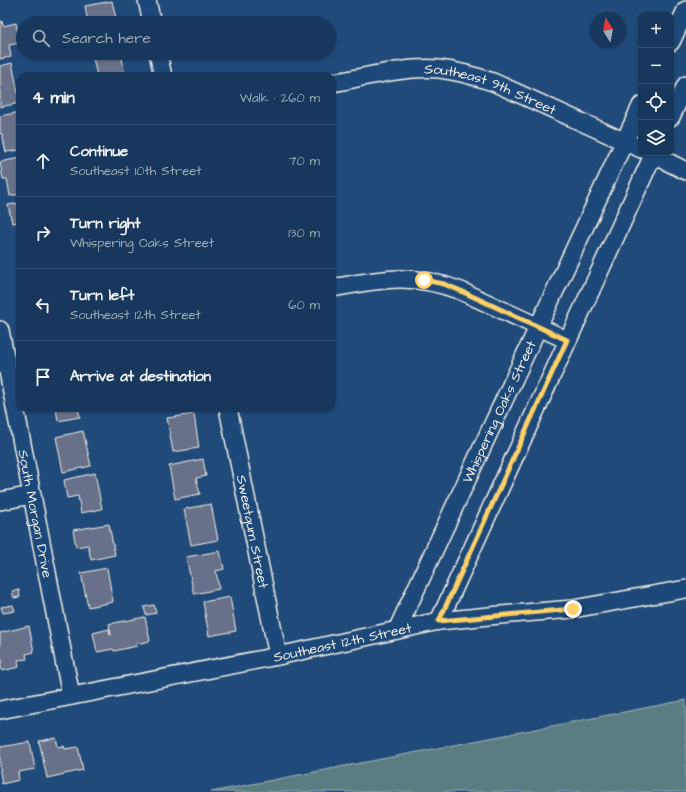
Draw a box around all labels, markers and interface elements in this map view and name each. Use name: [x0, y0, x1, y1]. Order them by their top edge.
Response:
north arrow: [590, 12, 626, 48]
map controls: [638, 12, 674, 156]
button: +: [638, 12, 674, 48]
search box: [16, 16, 336, 60]
icon: search: [30, 27, 52, 49]
text: Search here: [62, 28, 151, 49]
button: −: [638, 48, 674, 84]
street label: Southeast 9th Street: [424, 59, 560, 120]
button: locate: [638, 84, 674, 120]
text: 4 min: [32, 86, 75, 110]
text: Walk · 260 m: [240, 89, 320, 107]
button: layers: [638, 120, 674, 156]
text: Continue: [70, 141, 128, 162]
icon: ahead: [32, 150, 54, 172]
text: 70 m: [288, 152, 320, 170]
text: Southeast 10th Street: [70, 162, 201, 180]
text: Turn right: [70, 213, 141, 234]
icon: right: [32, 222, 54, 244]
text: 130 m: [288, 224, 320, 242]
text: Whispering Oaks Street: [70, 234, 214, 252]
route start: [415, 271, 433, 289]
text: Turn left: [70, 285, 134, 306]
icon: left: [32, 294, 54, 316]
text: 60 m: [288, 296, 320, 314]
text: Southeast 12th Street: [70, 306, 201, 324]
street label: Whispering Oaks Street: [458, 337, 542, 487]
icon: arrive: [32, 366, 54, 388]
text: Arrive at destination: [70, 366, 211, 387]
street label: South Morgan Drive: [12, 448, 57, 580]
street label: Sweetgum Street: [231, 473, 273, 590]
route end: [564, 600, 582, 618]
street label: Southeast 12th Street: [272, 618, 414, 668]

